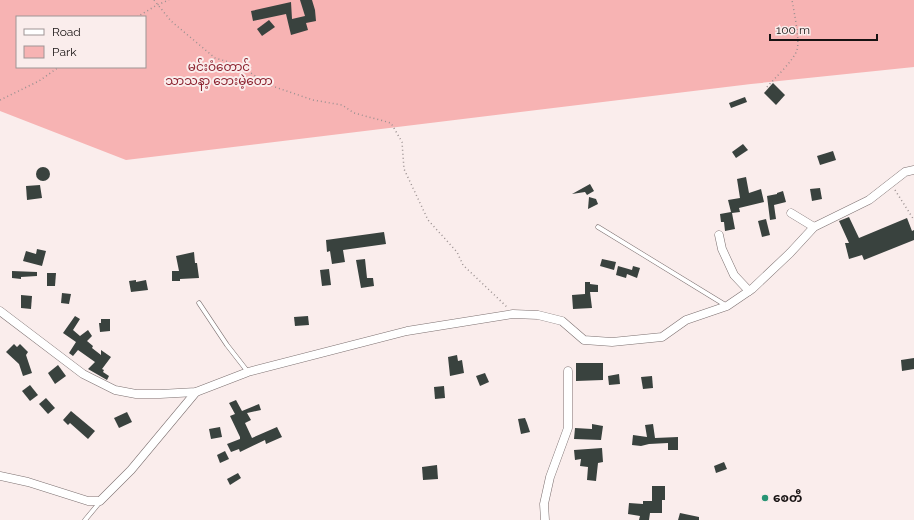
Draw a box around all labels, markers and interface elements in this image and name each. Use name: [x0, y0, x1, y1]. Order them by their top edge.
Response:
legend: [16, 16, 146, 68]
scale bar: [770, 16, 877, 42]
text: 100 m: [776, 23, 810, 37]
text: Road: [52, 25, 81, 39]
text: Park: [52, 45, 77, 59]
park label: မင်းဝံတောင် သာသနာ့ ‌ဘေးမဲ့တော: [165, 58, 273, 91]
place label: စေတီ: [773, 489, 802, 505]
marker: စေတီ: [760, 493, 770, 503]

